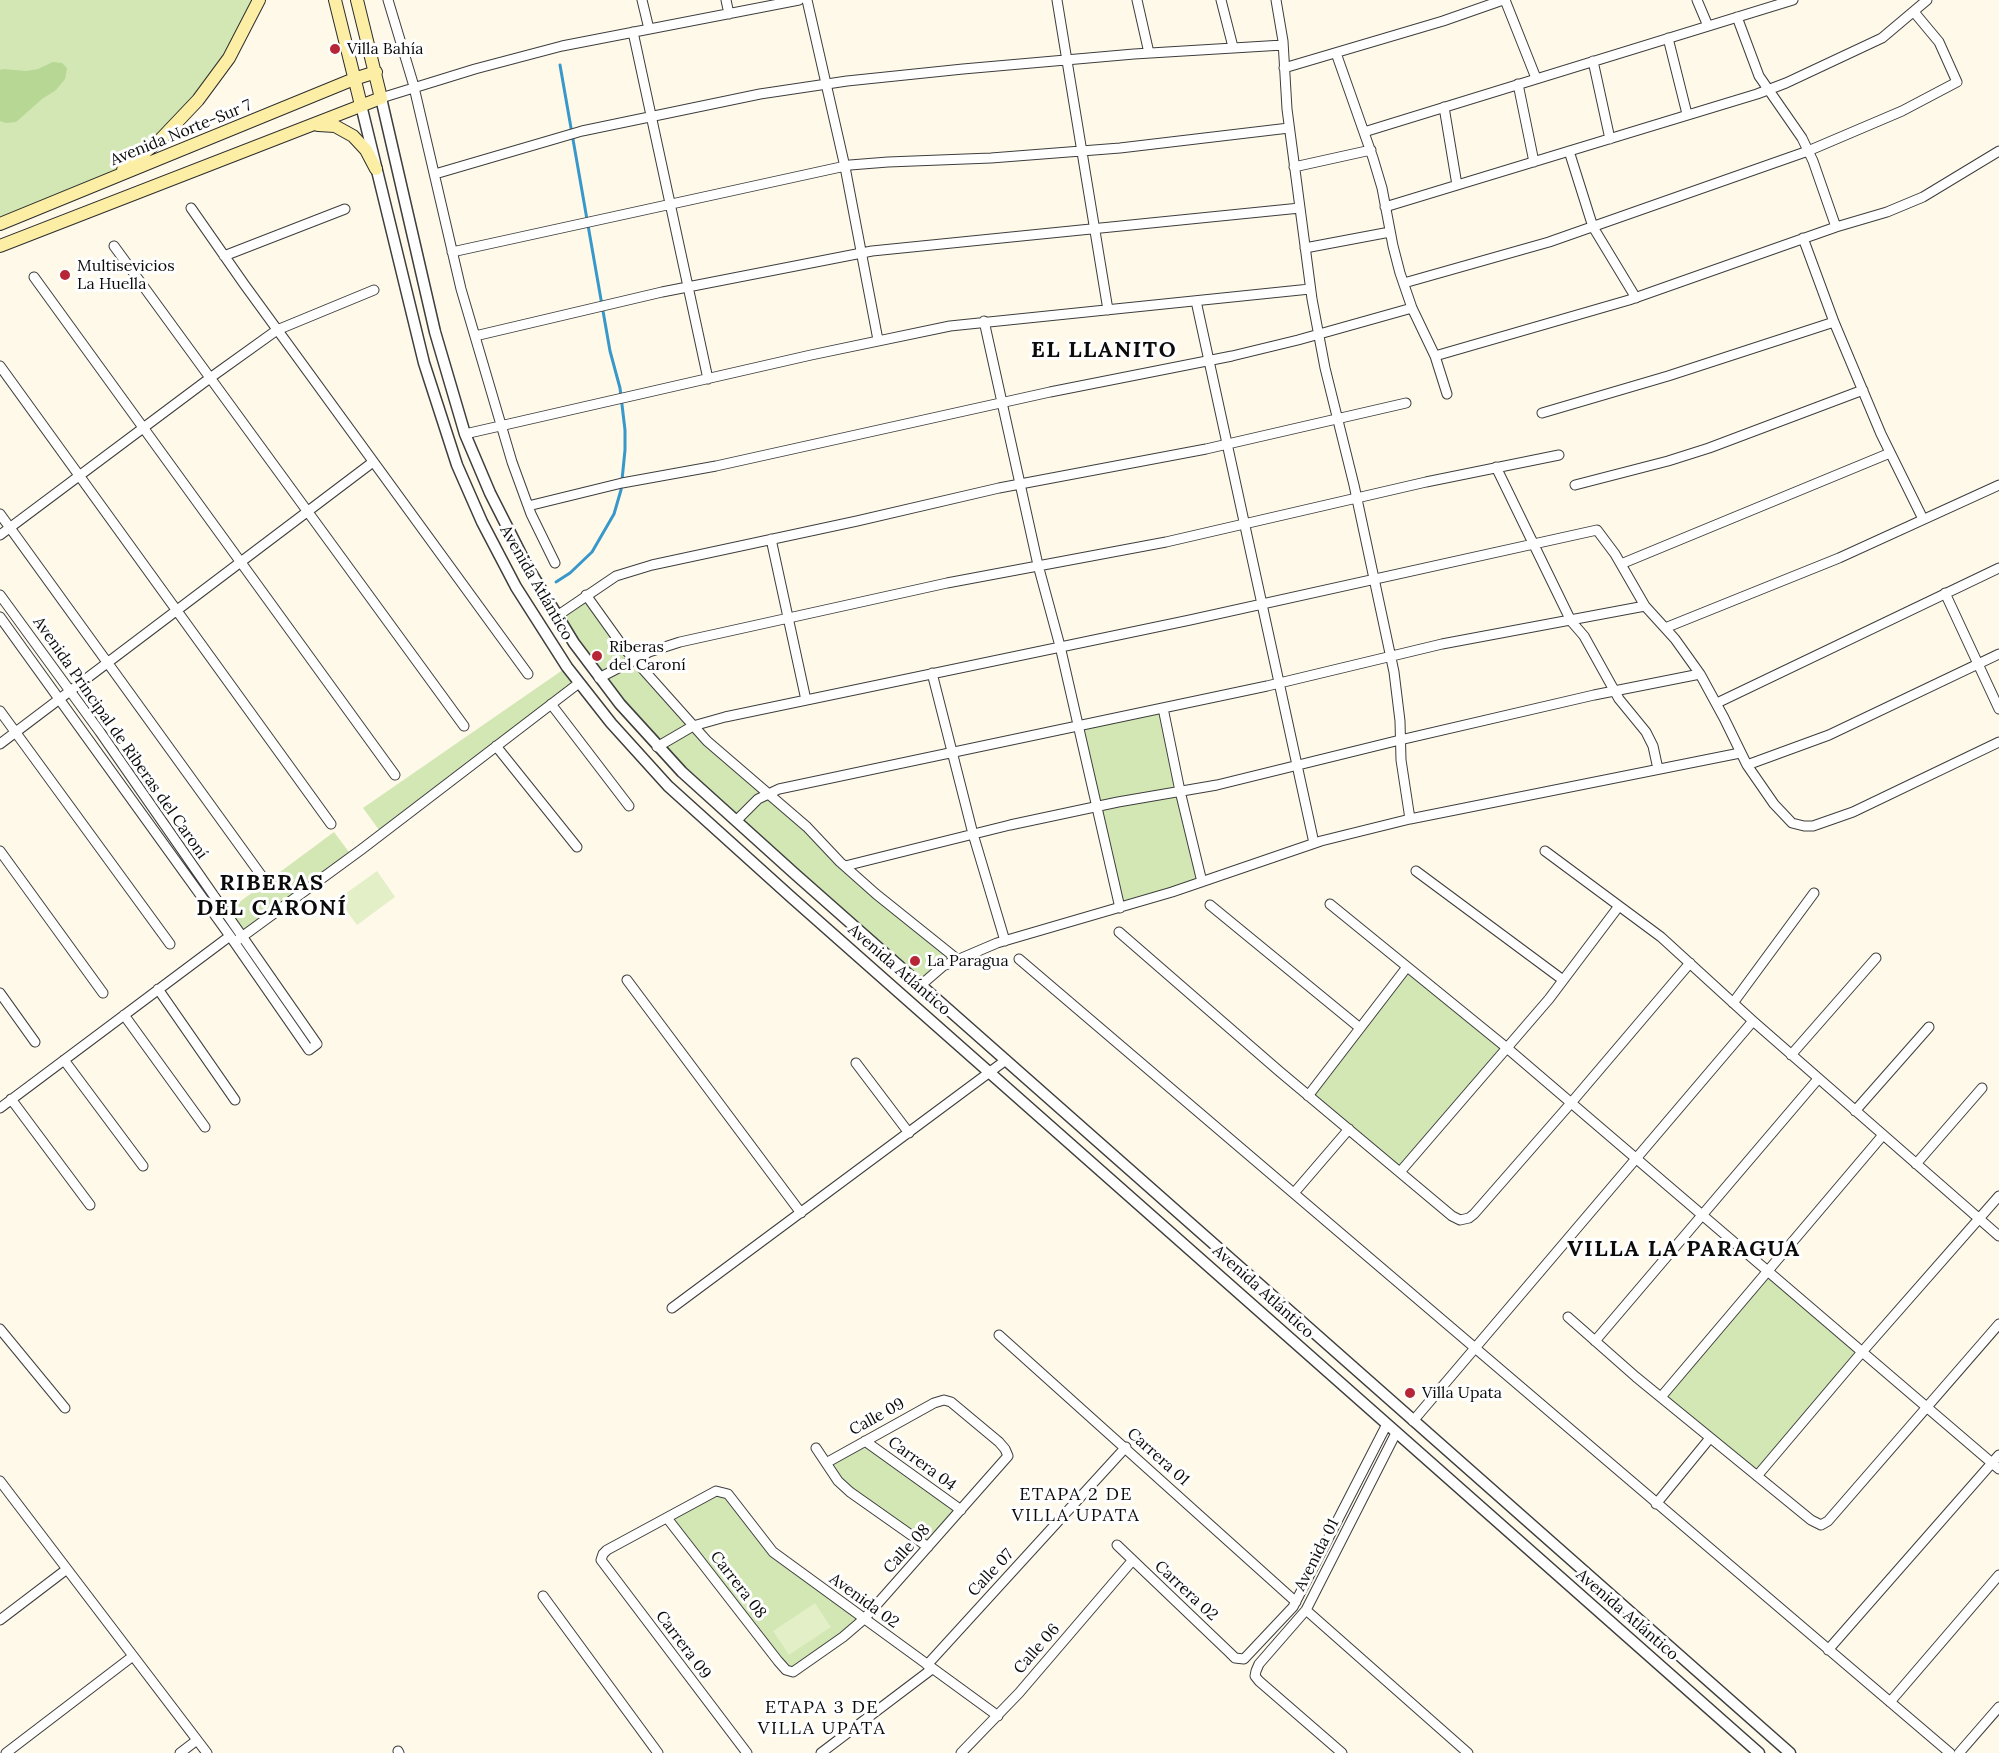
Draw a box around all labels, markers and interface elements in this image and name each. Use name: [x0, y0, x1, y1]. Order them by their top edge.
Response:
place label: Villa Bahía: [347, 39, 423, 59]
marker: Villa Bahía: [328, 42, 342, 56]
street label: Avenida Norte-Sur 7: [108, 96, 254, 170]
place label: Multisevicios La Huella: [77, 256, 175, 294]
marker: Multisevicios La Huella: [58, 268, 72, 282]
district label: EL LLANITO: [1031, 338, 1177, 364]
street label: Avenida Atlántico: [495, 522, 577, 644]
street label: Avenida Principal de Riberas del Caroní: [29, 613, 211, 863]
place label: Riberas del Caroní: [609, 637, 686, 675]
marker: Riberas del Caroní: [590, 649, 604, 663]
district label: RIBERAS DEL CARONÍ: [196, 871, 348, 922]
street label: Avenida Atlántico: [844, 920, 954, 1020]
place label: La Paragua: [927, 951, 1009, 971]
marker: La Paragua: [908, 954, 922, 968]
district label: VILLA LA PARAGUA: [1567, 1237, 1801, 1263]
street label: Avenida Atlántico: [1209, 1242, 1317, 1342]
place label: Villa Upata: [1422, 1383, 1502, 1403]
marker: Villa Upata: [1403, 1386, 1417, 1400]
street label: Calle 09: [846, 1394, 908, 1440]
street label: Carrera 01: [1123, 1424, 1193, 1490]
street label: Carrera 04: [884, 1433, 960, 1495]
district label: ETAPA 2 DE VILLA UPATA: [1012, 1484, 1140, 1526]
street label: Avenida 01: [1291, 1516, 1343, 1594]
street label: Calle 08: [880, 1520, 934, 1578]
street label: Calle 07: [964, 1545, 1018, 1601]
street label: Carrera 08: [706, 1548, 770, 1622]
street label: Carrera 02: [1150, 1557, 1222, 1625]
street label: Avenida Atlántico: [1572, 1565, 1682, 1665]
street label: Avenida 02: [826, 1569, 902, 1633]
street label: Carrera 09: [651, 1607, 715, 1683]
street label: Calle 06: [1010, 1620, 1064, 1678]
district label: ETAPA 3 DE VILLA UPATA: [758, 1697, 886, 1740]

